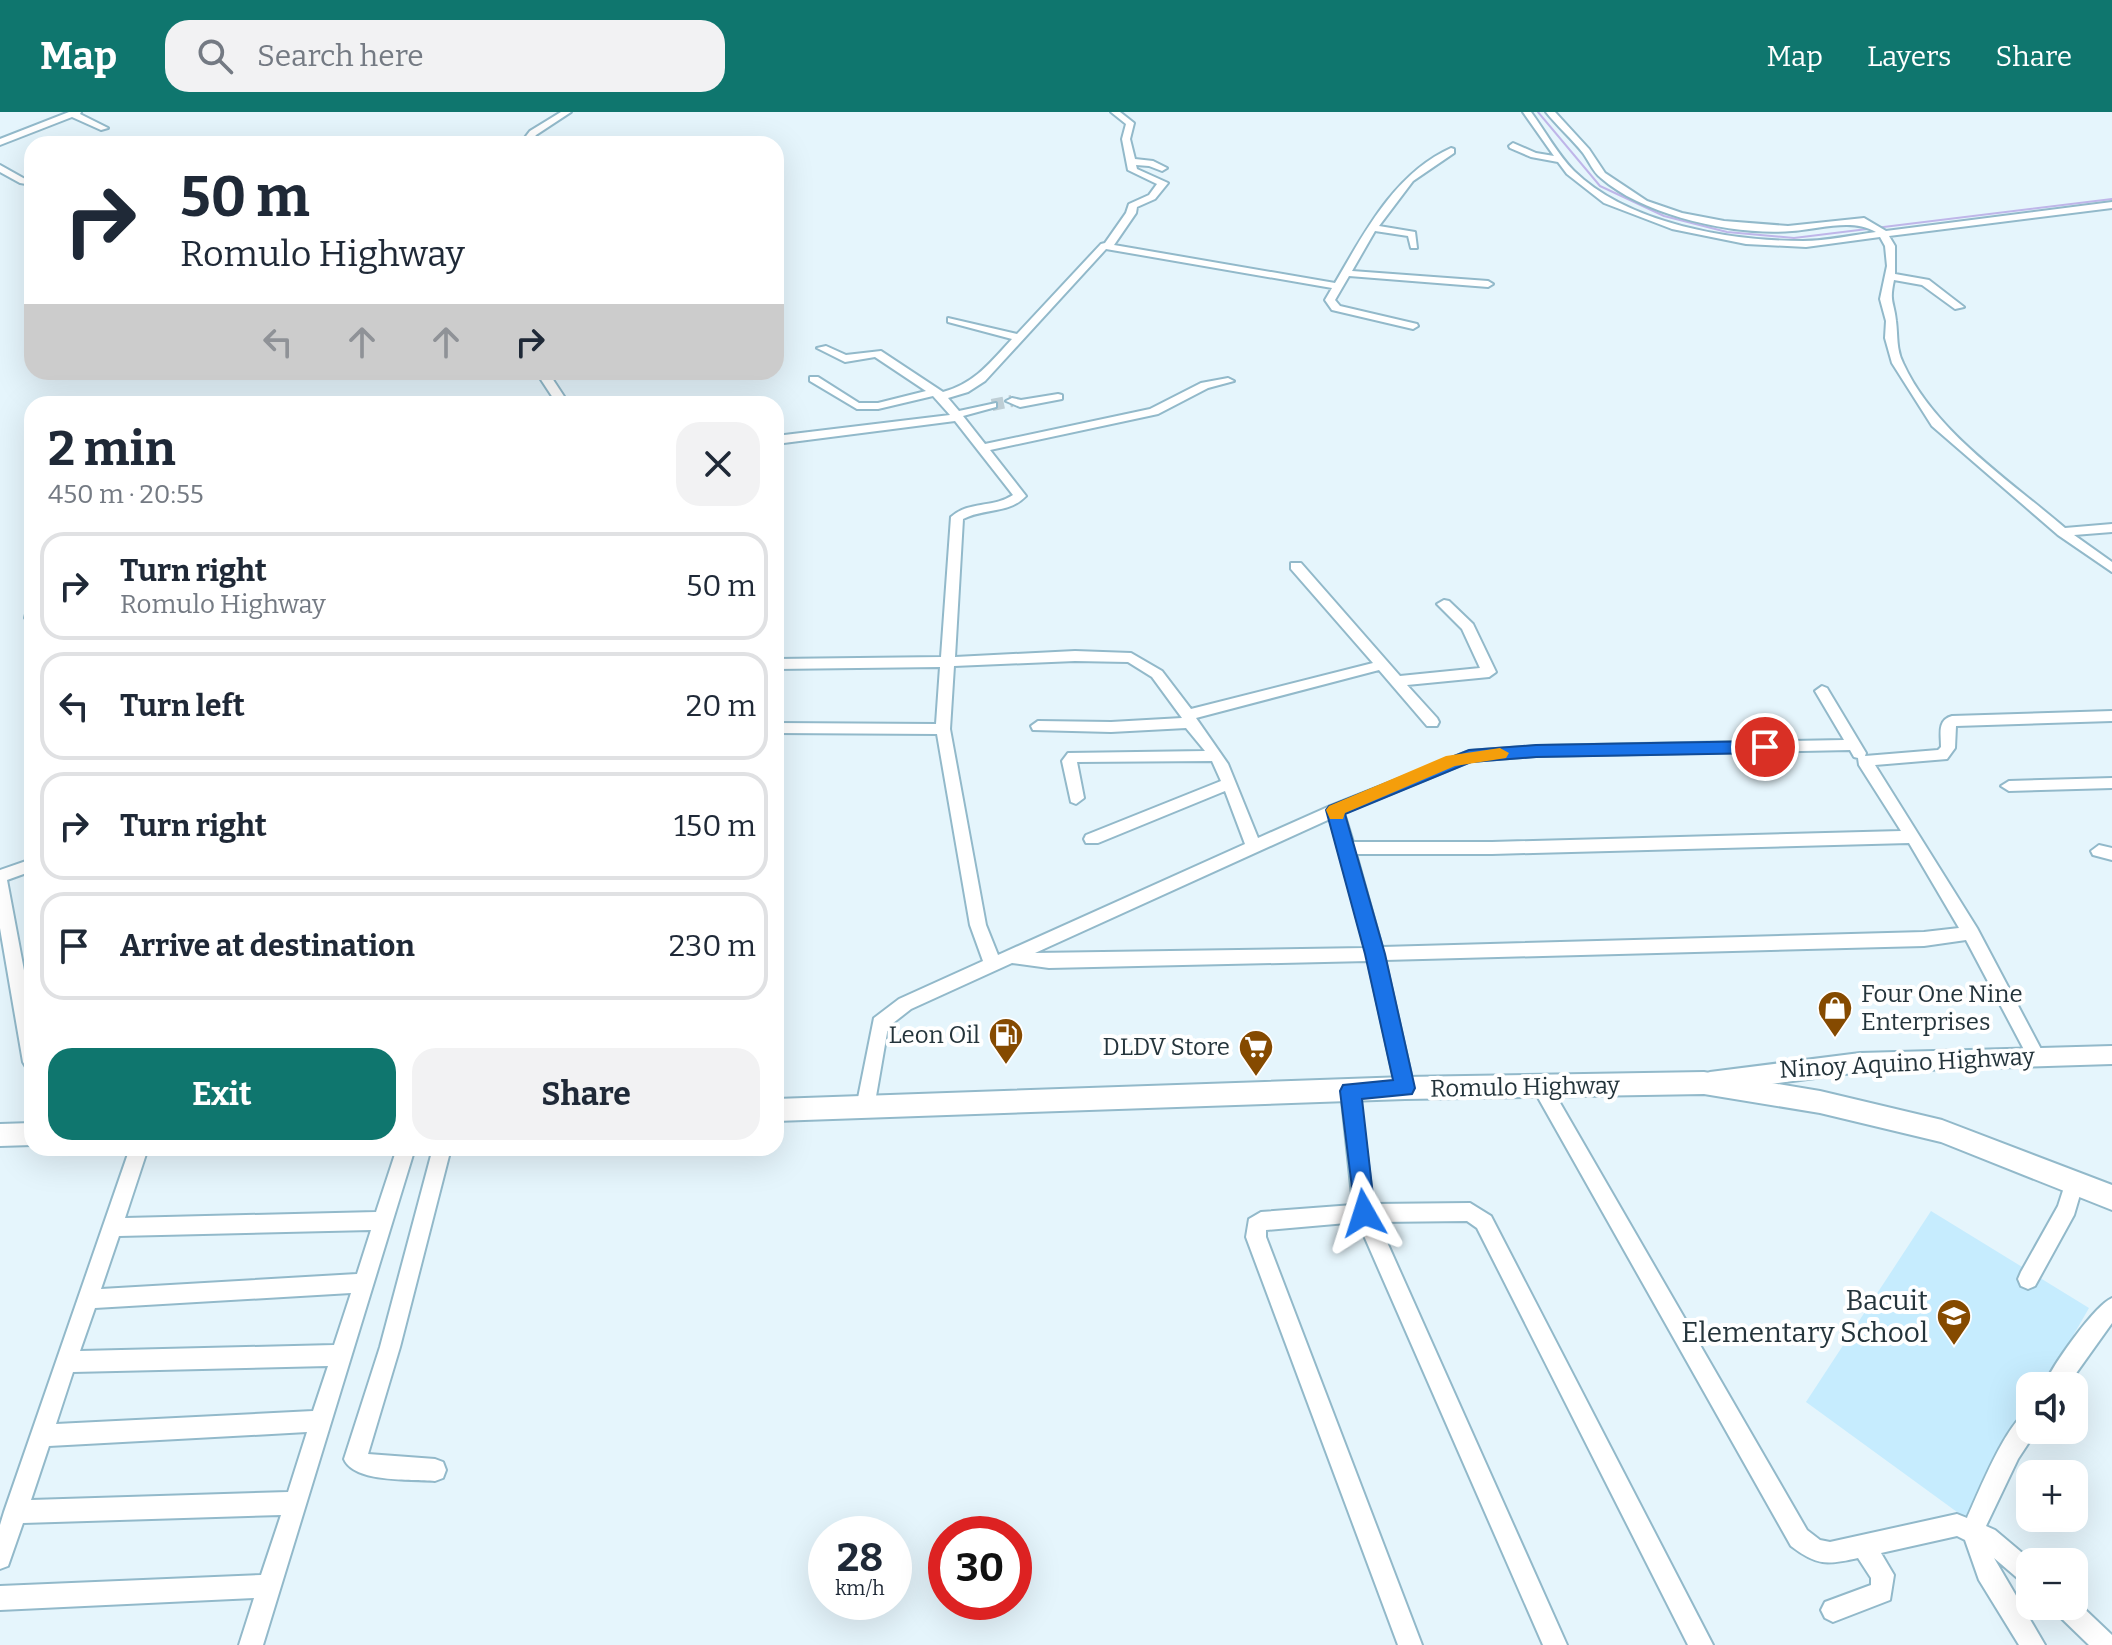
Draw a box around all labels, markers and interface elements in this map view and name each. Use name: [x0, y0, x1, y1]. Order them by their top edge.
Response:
search box: [165, 20, 725, 92]
text: Map: [40, 33, 117, 79]
icon: search: [193, 34, 237, 78]
text: Search here: [257, 38, 424, 74]
text: Map: [1766, 40, 1823, 73]
text: Layers: [1867, 40, 1951, 73]
text: Share: [1995, 40, 2072, 73]
text: 50 m: [180, 164, 310, 231]
icon: right: [48, 168, 152, 272]
text: Romulo Highway: [180, 232, 465, 276]
icon: left: [256, 320, 300, 364]
icon: ahead: [340, 320, 384, 364]
icon: ahead: [424, 320, 468, 364]
icon: right: [508, 320, 552, 364]
text: 2 min: [48, 420, 176, 478]
button: close: [676, 422, 760, 506]
text: 450 m · 20:55: [48, 479, 204, 510]
text: Turn right: [120, 553, 267, 589]
icon: right: [52, 564, 96, 608]
text: 50 m: [686, 568, 756, 604]
text: Romulo Highway: [120, 589, 326, 620]
icon: left: [52, 684, 96, 728]
text: Turn left: [120, 688, 245, 724]
text: 20 m: [686, 688, 756, 724]
pin: [1731, 713, 1799, 781]
icon: arrive: [1743, 725, 1787, 769]
icon: right: [52, 804, 96, 848]
text: Turn right: [120, 808, 267, 844]
text: 150 m: [674, 808, 756, 844]
icon: arrive: [52, 924, 96, 968]
text: Arrive at destination: [120, 928, 415, 964]
text: 230 m: [669, 928, 756, 964]
place label: Four One Nine Enterprises: [1861, 980, 2023, 1036]
shop icon: Four One Nine Enterprises: [1816, 989, 1854, 1039]
fuel station icon: Leon Oil: [987, 1016, 1025, 1066]
place label: Leon Oil: [889, 1021, 980, 1049]
supermarket icon: DLDV Store: [1237, 1028, 1275, 1078]
place label: DLDV Store: [1103, 1033, 1230, 1061]
street label: Ninoy Aquino Highway: [1778, 1042, 2036, 1084]
button: Exit: [48, 1048, 396, 1140]
button: Share: [412, 1048, 760, 1140]
street label: Romulo Highway: [1430, 1071, 1620, 1103]
position arrow: [1322, 1171, 1406, 1255]
place label: Bacuit Elementary School: [1681, 1284, 1928, 1349]
school or university icon: Bacuit Elementary School: [1935, 1297, 1973, 1347]
map controls: [2016, 1372, 2088, 1620]
button: sound: [2016, 1372, 2088, 1444]
button: +: [2016, 1460, 2088, 1532]
speed limit sign: 30: [928, 1516, 1032, 1620]
text: 28: [837, 1534, 883, 1582]
button: −: [2016, 1548, 2088, 1620]
text: km/h: [835, 1576, 885, 1600]

